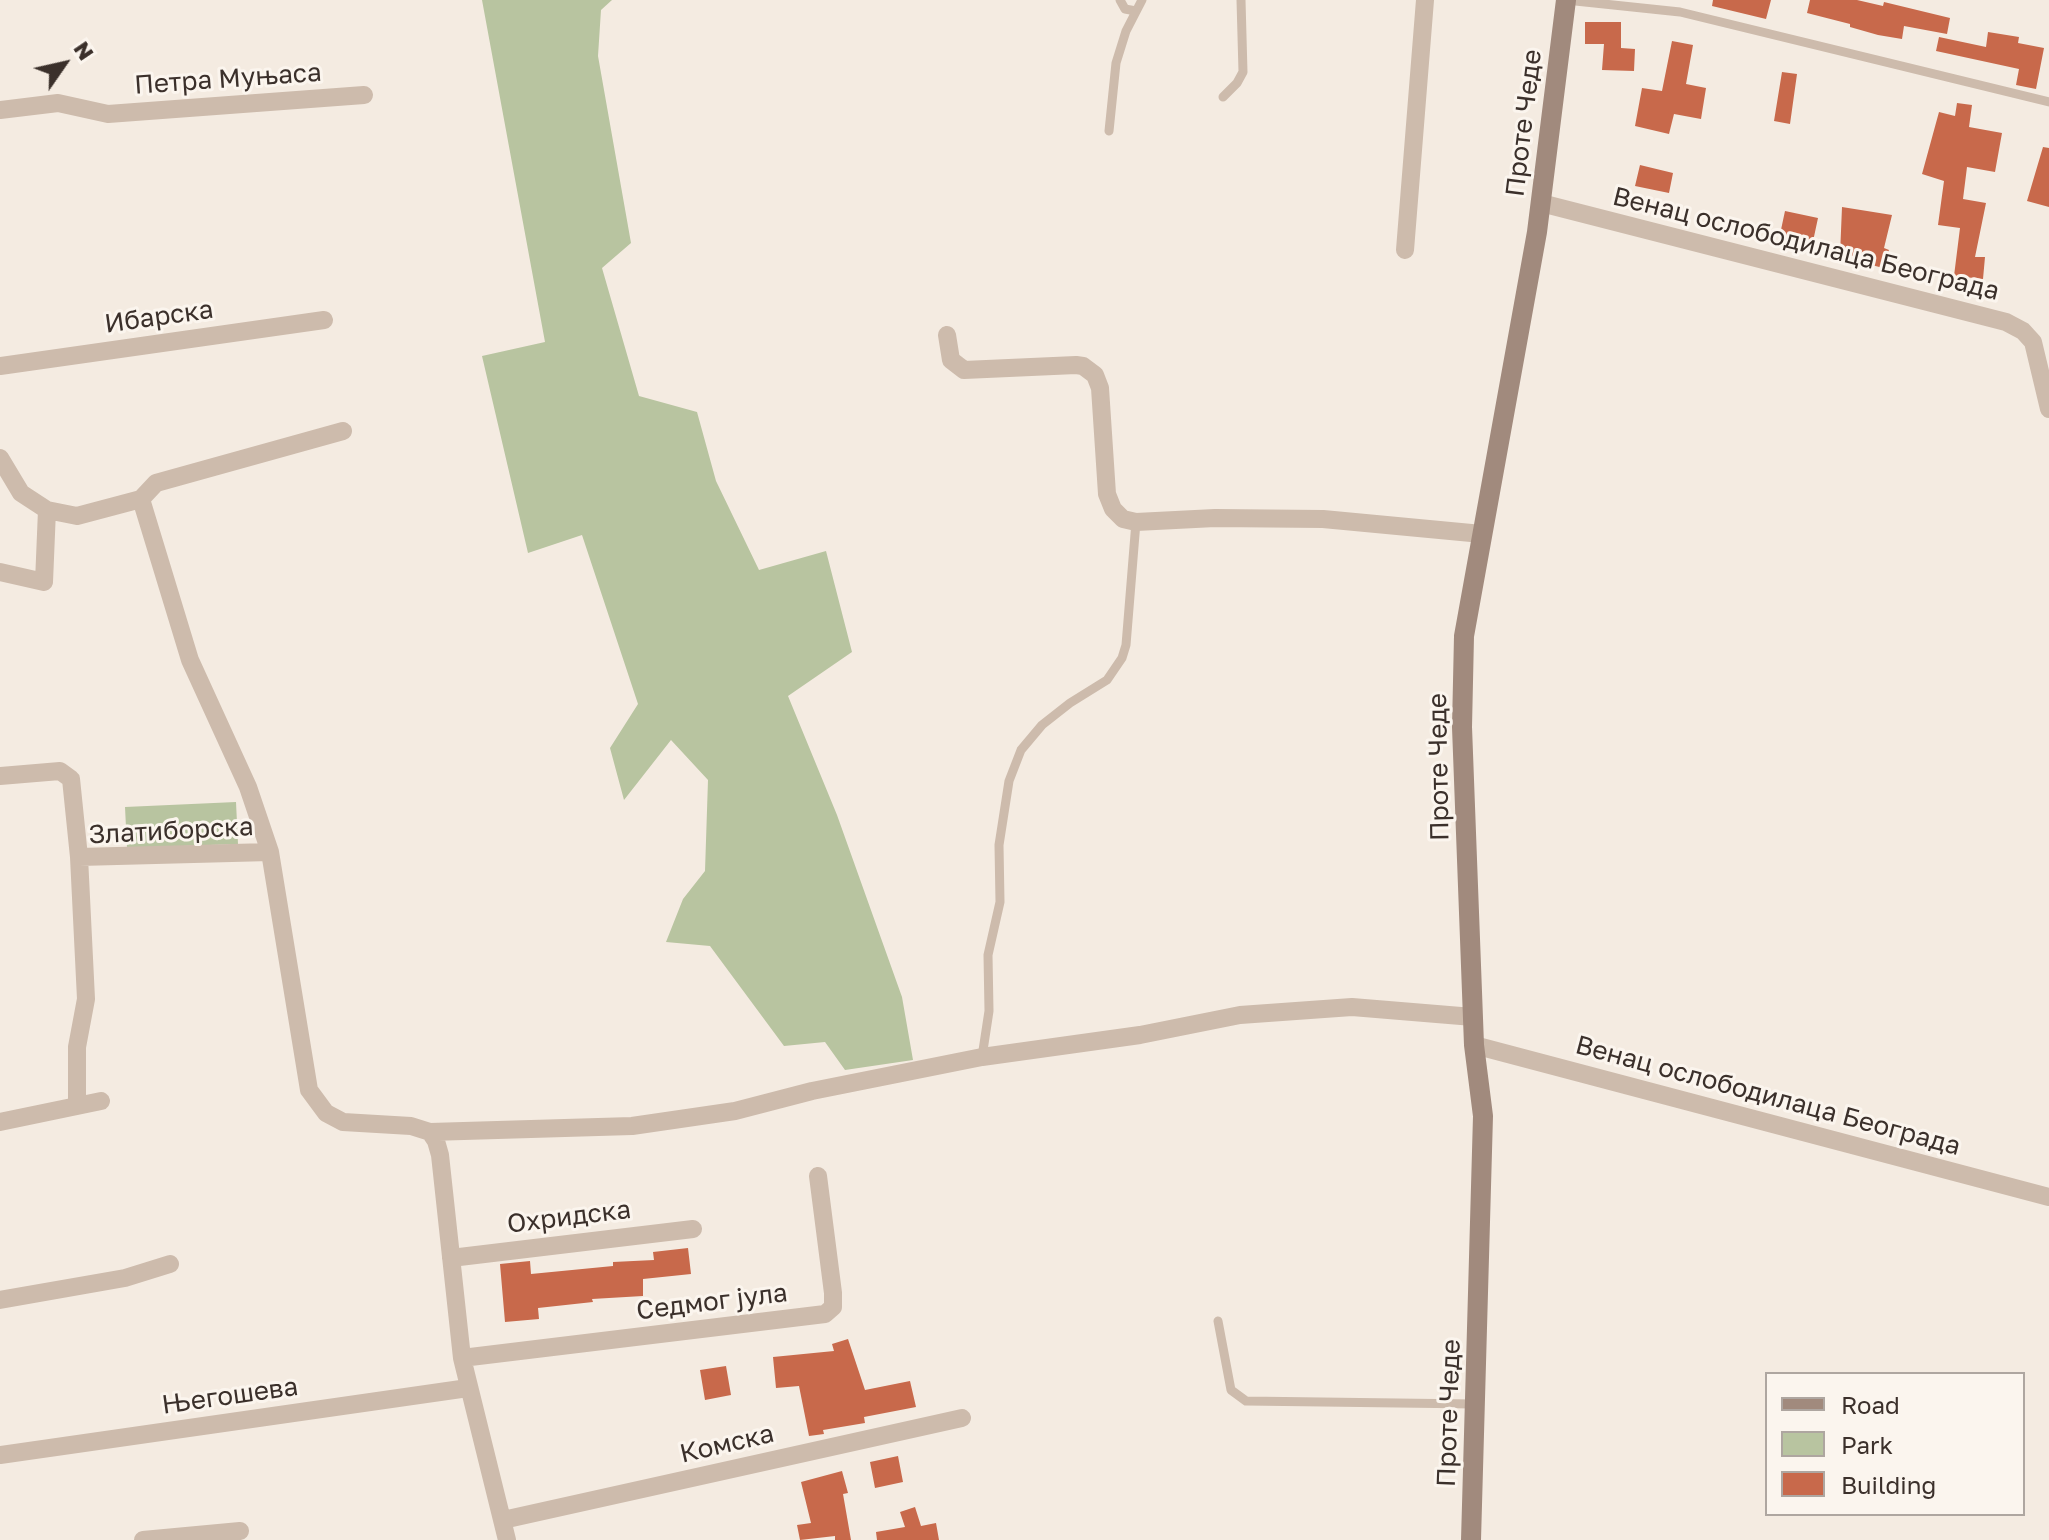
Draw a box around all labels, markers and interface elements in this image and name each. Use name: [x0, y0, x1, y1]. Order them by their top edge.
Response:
north arrow: [24, 24, 104, 104]
text: N: [68, 36, 100, 65]
street label: Проте Чеде: [1500, 48, 1548, 198]
street label: Петра Муњаса: [133, 57, 323, 101]
street label: Венац ослободилаца Београда: [1609, 181, 2003, 307]
street label: Ибарска: [103, 294, 215, 340]
street label: Проте Чеде: [1422, 693, 1456, 841]
street label: Златиборска: [88, 811, 254, 851]
street label: Венац ослободилаца Београда: [1572, 1030, 1964, 1162]
street label: Охридска: [505, 1194, 633, 1240]
street label: Седмог јула: [635, 1277, 789, 1327]
street label: Проте Чеде: [1431, 1339, 1467, 1487]
street label: Његошева: [160, 1371, 300, 1421]
legend: [1765, 1372, 2025, 1516]
text: Road: [1841, 1390, 1900, 1419]
street label: Комска: [677, 1418, 777, 1470]
text: Park: [1841, 1430, 1893, 1459]
text: Building: [1841, 1470, 1936, 1499]

